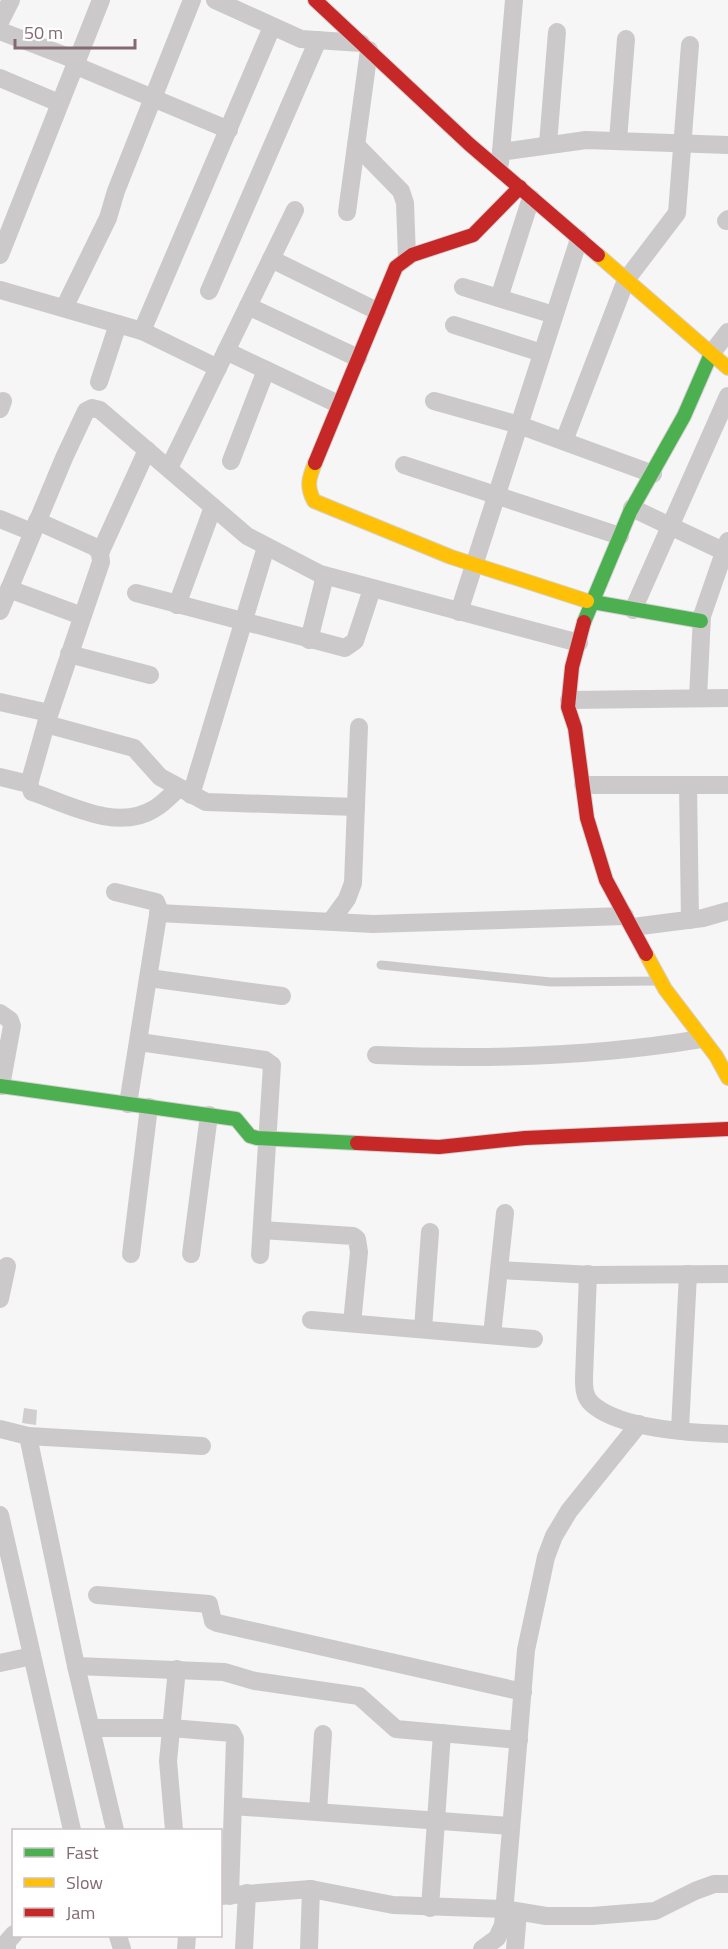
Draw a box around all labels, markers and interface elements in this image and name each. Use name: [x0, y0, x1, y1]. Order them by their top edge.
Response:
scale bar: [15, 12, 135, 50]
text: 50 m: [24, 19, 63, 46]
legend: [12, 1829, 222, 1937]
text: Fast: [66, 1839, 99, 1866]
text: Slow: [66, 1869, 103, 1896]
text: Jam: [66, 1899, 95, 1926]

